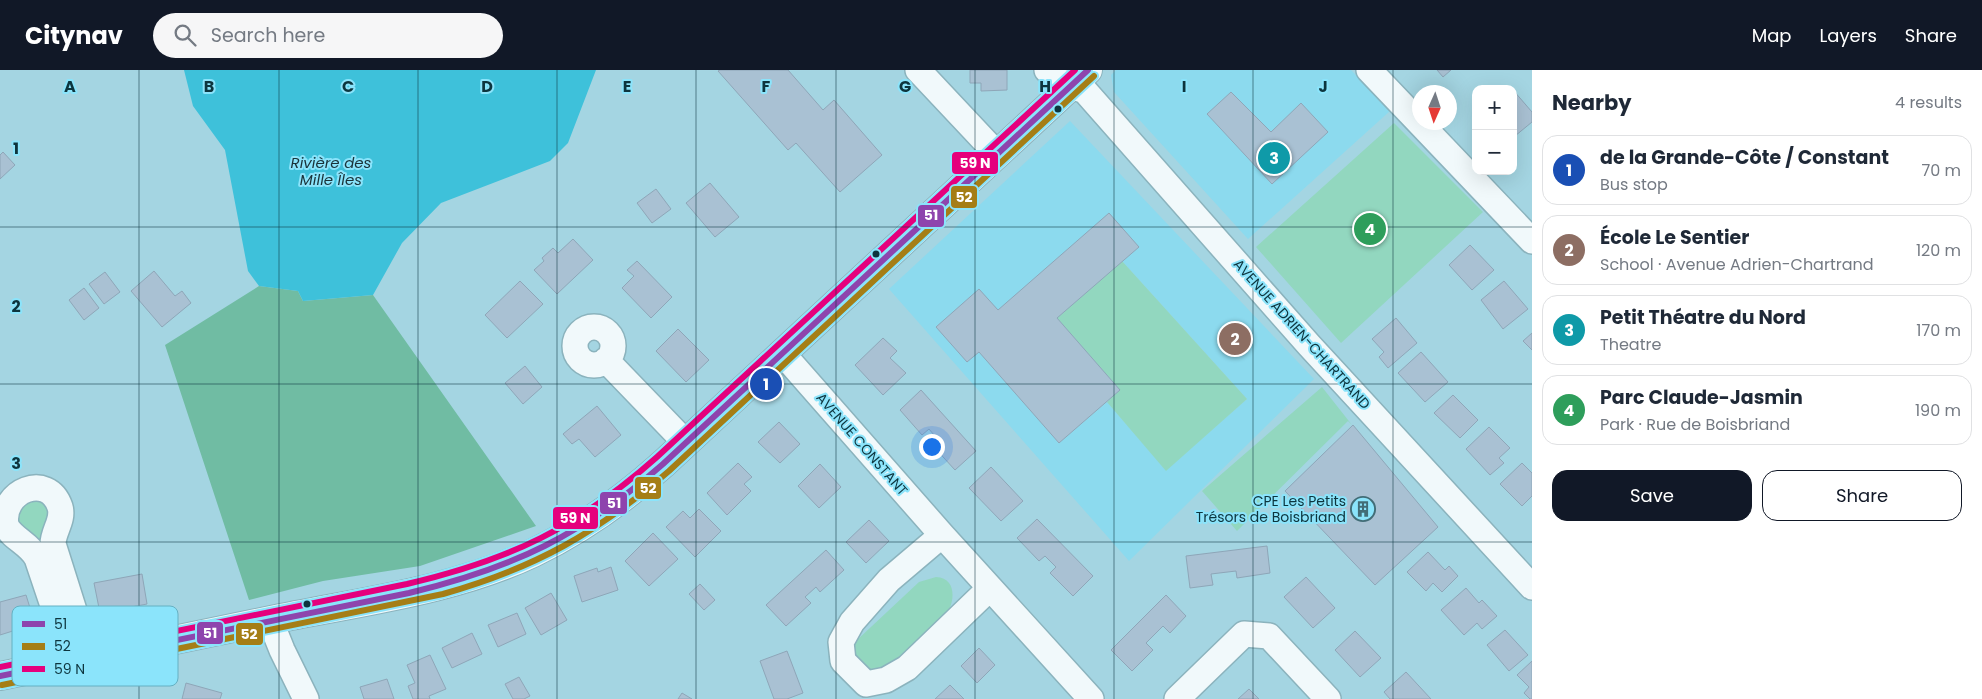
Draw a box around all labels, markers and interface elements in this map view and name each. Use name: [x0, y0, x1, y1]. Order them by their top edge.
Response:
search box: [153, 13, 503, 58]
text: Citynav: [25, 19, 123, 52]
icon: search: [171, 21, 199, 49]
text: Search here: [211, 22, 325, 49]
text: Map: [1752, 23, 1792, 48]
text: Layers: [1820, 23, 1877, 48]
text: Share: [1905, 23, 1957, 48]
text: A: [64, 75, 76, 98]
text: B: [204, 75, 214, 98]
text: C: [342, 75, 354, 98]
text: D: [481, 75, 493, 98]
text: E: [623, 75, 631, 98]
text: F: [762, 75, 771, 98]
text: G: [899, 75, 911, 98]
text: H: [1039, 75, 1051, 98]
text: I: [1182, 75, 1186, 98]
text: J: [1318, 75, 1328, 98]
north arrow: [1412, 85, 1457, 130]
map controls: [1472, 85, 1517, 175]
button: +: [1472, 85, 1517, 130]
text: Nearby: [1552, 88, 1632, 117]
text: 4 results: [1895, 91, 1962, 114]
unlabelled marker: [1053, 104, 1063, 114]
button: −: [1472, 130, 1517, 175]
text: 1: [13, 137, 19, 160]
pin: 3: [1258, 139, 1290, 177]
text: de la Grande-Côte / Constant: [1600, 144, 1889, 171]
line badge: 59 N: [951, 151, 999, 175]
water label: Rivière des Mille Îles: [291, 152, 372, 190]
text: 59 N: [959, 153, 991, 173]
text: 1: [1566, 159, 1572, 182]
text: 70 m: [1921, 159, 1961, 182]
text: Bus stop: [1600, 173, 1668, 196]
line badge: 52: [950, 185, 978, 209]
text: 52: [955, 187, 973, 207]
line badge: 51: [917, 204, 945, 228]
text: 51: [924, 205, 938, 225]
pin: 4: [1354, 210, 1386, 248]
text: École Le Sentier: [1600, 224, 1749, 251]
text: 2: [1564, 239, 1574, 262]
text: 120 m: [1916, 239, 1961, 262]
unlabelled marker: [871, 249, 881, 259]
text: School · Avenue Adrien-Chartrand: [1600, 253, 1874, 276]
street label: AVENUE ADRIEN-CHARTRAND: [1229, 254, 1375, 414]
text: 2: [11, 295, 21, 318]
text: Petit Théatre du Nord: [1600, 304, 1806, 331]
text: 3: [1564, 319, 1574, 342]
text: 170 m: [1916, 319, 1961, 342]
pin: 2: [1219, 320, 1251, 358]
text: Theatre: [1600, 333, 1661, 356]
pin: 1: [750, 365, 782, 403]
text: Parc Claude-Jasmin: [1600, 384, 1803, 411]
street label: AVENUE CONSTANT: [812, 388, 913, 500]
text: 4: [1564, 399, 1574, 422]
text: 190 m: [1915, 399, 1961, 422]
text: Park · Rue de Boisbriand: [1600, 413, 1790, 436]
your location: [919, 434, 945, 460]
text: 3: [11, 452, 21, 475]
button: Save: [1552, 470, 1752, 521]
button: Share: [1762, 470, 1962, 521]
line badge: 52: [634, 476, 662, 500]
text: 52: [639, 478, 657, 498]
line badge: 51: [599, 491, 628, 515]
place label: CPE Les Petits Trésors de Boisbriand: [1196, 491, 1346, 527]
text: 51: [607, 493, 621, 513]
building icon: CPE Les Petits Trésors de Boisbriand: [1350, 496, 1376, 522]
line badge: 59 N: [552, 506, 599, 530]
text: 59 N: [559, 508, 591, 528]
unlabelled marker: [302, 599, 312, 609]
legend: [12, 606, 178, 686]
text: 51: [54, 614, 67, 634]
line badge: 51: [196, 621, 224, 645]
line badge: 52: [235, 622, 264, 646]
text: 51: [203, 623, 217, 643]
text: 52: [240, 624, 258, 644]
text: 52: [54, 636, 71, 656]
text: 59 N: [54, 659, 85, 679]

